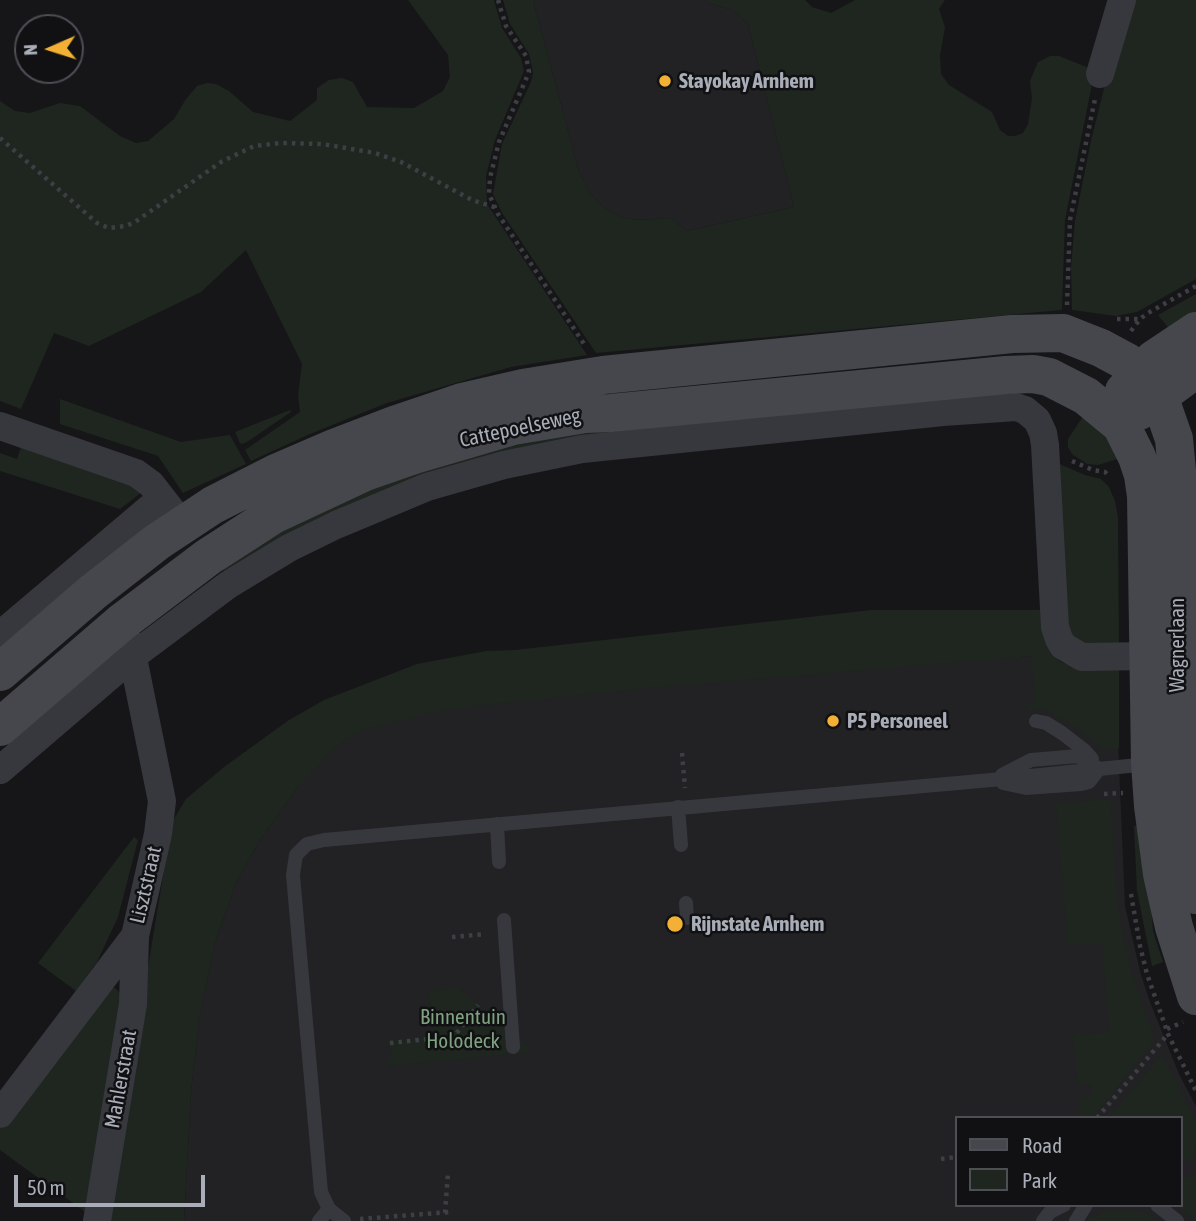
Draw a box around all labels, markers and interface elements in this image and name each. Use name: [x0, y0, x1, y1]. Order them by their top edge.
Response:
north arrow: [14, 14, 84, 84]
text: N: [19, 44, 41, 56]
place label: Stayokay Arnhem: [679, 68, 814, 94]
marker: Stayokay Arnhem: [657, 73, 673, 89]
street label: Cattepoelseweg: [457, 403, 583, 453]
street label: Wagnerlaan: [1164, 598, 1190, 692]
place label: P5 Personeel: [847, 708, 948, 734]
marker: P5 Personeel: [825, 713, 841, 729]
street label: Lisztstraat: [125, 844, 167, 926]
place label: Rijnstate Arnhem: [691, 911, 824, 937]
marker: Rijnstate Arnhem: [665, 914, 685, 934]
park label: Binnentuin Holodeck: [420, 1004, 506, 1054]
street label: Mahlerstraat: [100, 1028, 142, 1130]
legend: [954, 1116, 1182, 1207]
text: Road: [1022, 1133, 1062, 1157]
scale bar: [18, 1162, 208, 1206]
text: Park: [1022, 1168, 1057, 1192]
text: 50 m: [27, 1175, 65, 1199]

